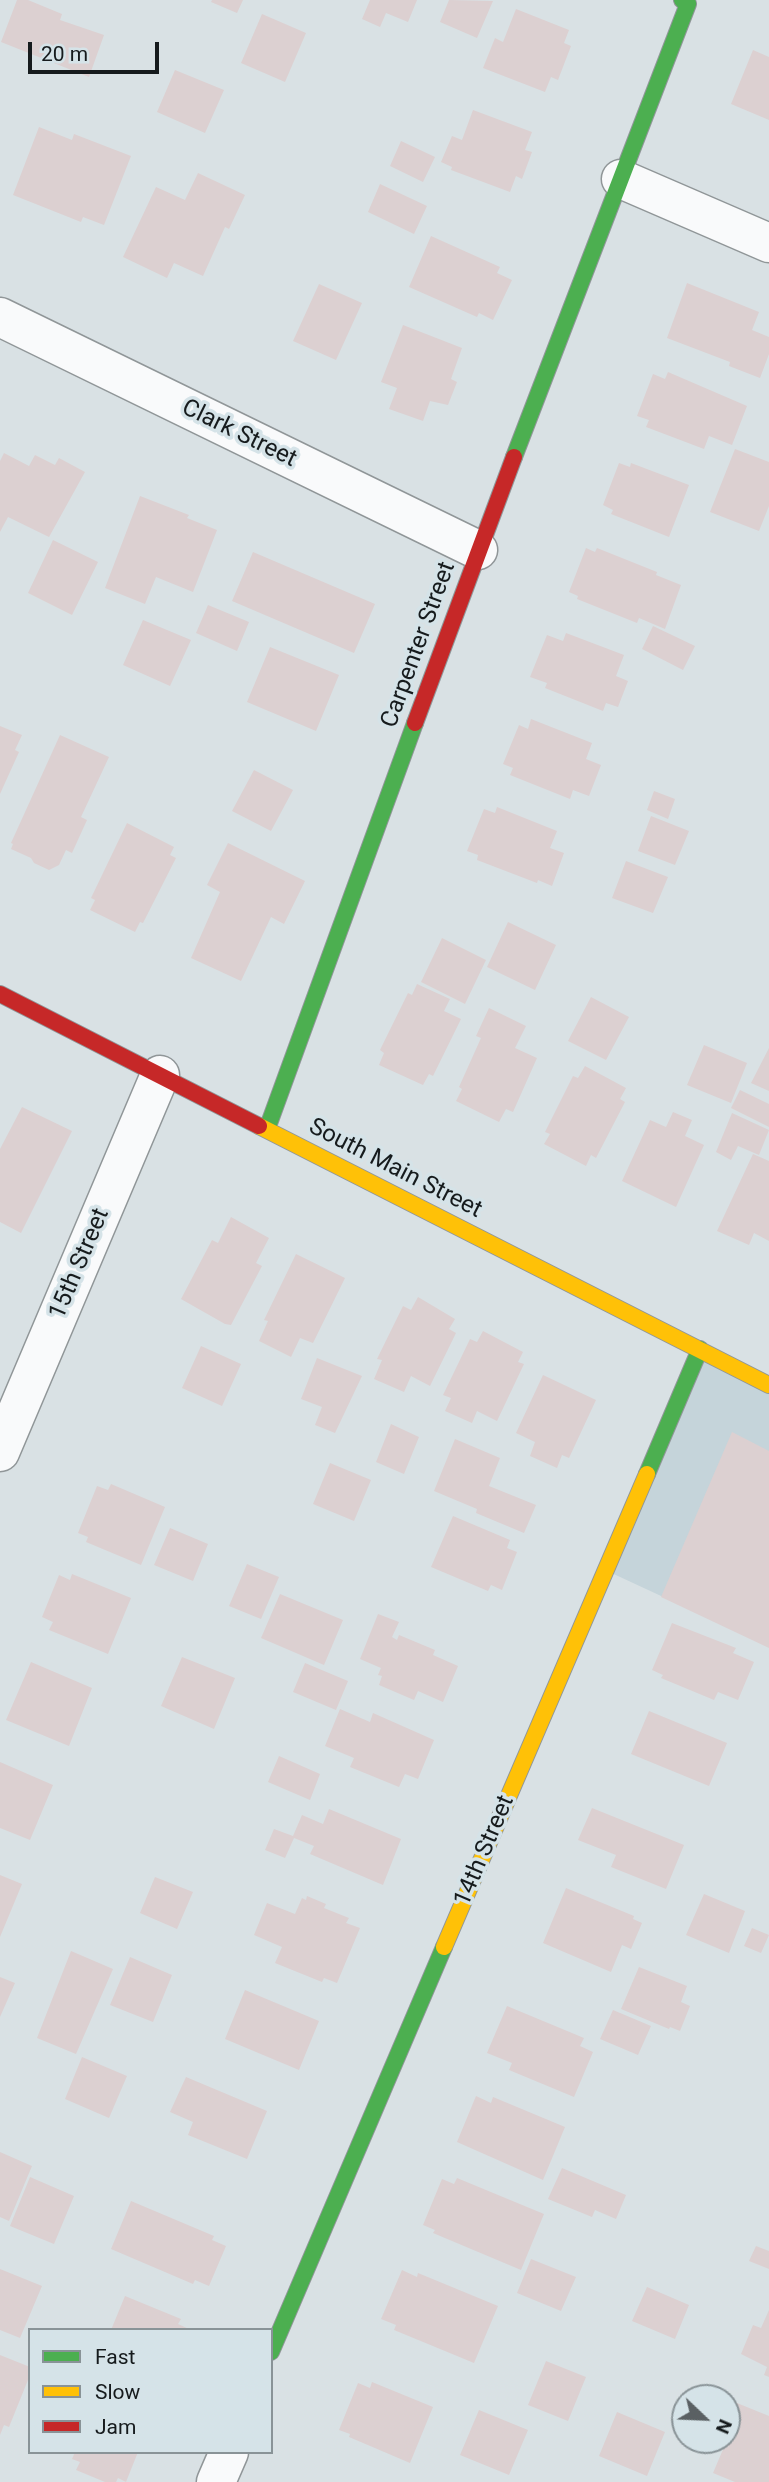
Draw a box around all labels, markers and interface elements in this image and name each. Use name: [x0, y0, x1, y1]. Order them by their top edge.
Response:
scale bar: [32, 28, 163, 72]
text: 20 m: [41, 42, 88, 66]
street label: Clark Street: [177, 394, 301, 474]
street label: Carpenter Street: [376, 558, 462, 732]
street label: South Main Street: [304, 1113, 486, 1225]
street label: 15th Street: [44, 1204, 116, 1324]
street label: 14th Street: [449, 1791, 521, 1911]
legend: [28, 2328, 273, 2454]
text: Fast: [95, 2345, 135, 2369]
text: Slow: [95, 2380, 140, 2404]
north arrow: [671, 2384, 741, 2454]
text: Jam: [95, 2415, 136, 2439]
text: N: [711, 2416, 737, 2437]

